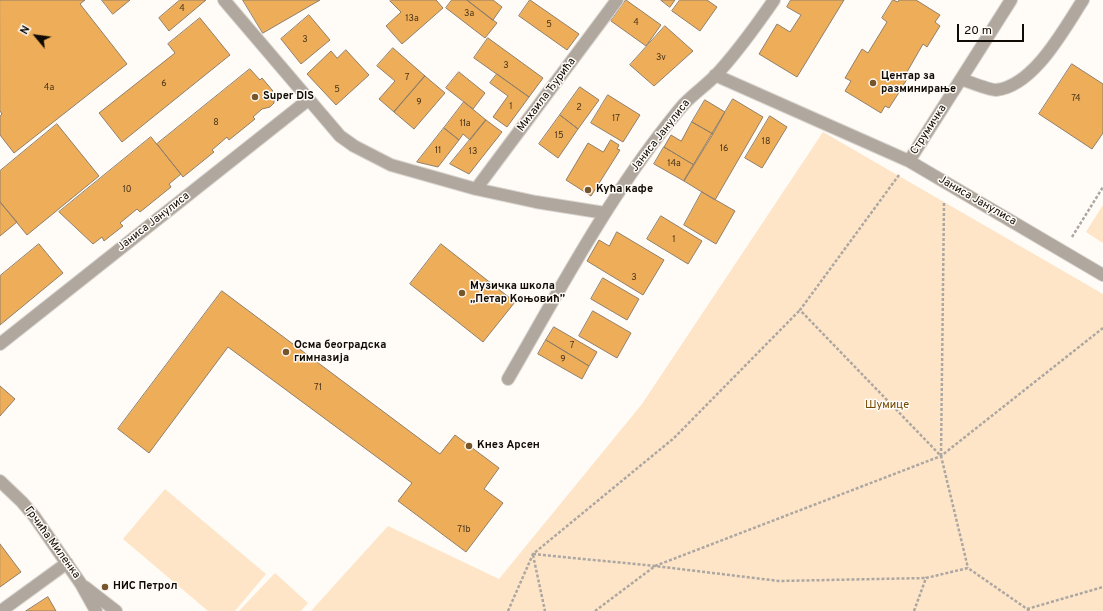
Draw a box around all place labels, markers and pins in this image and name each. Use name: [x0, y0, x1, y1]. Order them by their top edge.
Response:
place label: Центар за разминирање: [881, 70, 956, 96]
marker: Центар за разминирање: [868, 78, 878, 88]
place label: Super DIS: [263, 90, 314, 104]
marker: Super DIS: [250, 92, 260, 102]
place label: Кућа кафе: [596, 183, 653, 197]
marker: Кућа кафе: [583, 185, 593, 195]
place label: Музичка школа „Петар Коњовић”: [470, 280, 565, 306]
marker: Музичка школа „Петар Коњовић”: [457, 288, 467, 298]
place label: Осма београдска гимназија: [294, 339, 386, 365]
marker: Осма београдска гимназија: [281, 347, 291, 357]
place label: Кнез Арсен: [477, 439, 540, 453]
marker: Кнез Арсен: [464, 441, 474, 451]
place label: НИС Петрол: [113, 580, 177, 594]
marker: НИС Петрол: [100, 582, 110, 592]

